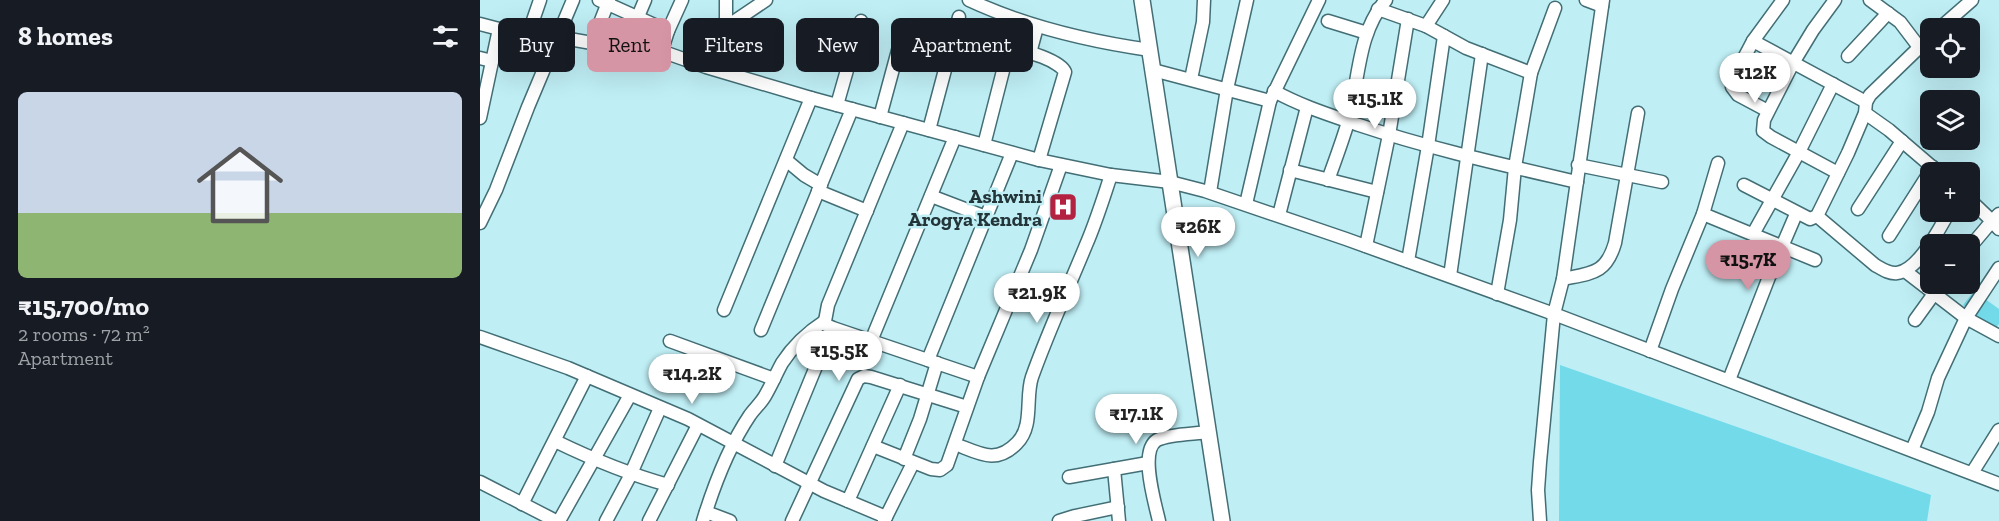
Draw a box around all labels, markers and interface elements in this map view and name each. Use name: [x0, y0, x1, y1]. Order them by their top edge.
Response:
chip: Buy: [498, 18, 575, 72]
chip: Rent: [587, 18, 671, 72]
chip: Filters: [683, 18, 784, 72]
chip: New: [796, 18, 879, 72]
chip: Apartment: [891, 18, 1033, 72]
map controls: [1920, 18, 1980, 294]
button: locate: [1920, 18, 1980, 78]
text: 8 homes: [18, 20, 113, 52]
icon: filters: [429, 20, 462, 53]
pin: ₹12K: [1719, 53, 1791, 104]
text: ₹12K: [1733, 60, 1777, 84]
pin: ₹15.1K: [1326, 79, 1424, 130]
text: ₹15.1K: [1347, 86, 1403, 110]
button: layers: [1920, 90, 1980, 150]
icon: home: [186, 131, 294, 239]
button: +: [1920, 162, 1980, 222]
place label: Ashwini Arogya Kendra: [908, 184, 1042, 231]
hospital icon: Ashwini Arogya Kendra: [1047, 191, 1079, 223]
pin: ₹26K: [1162, 207, 1234, 258]
text: ₹26K: [1175, 214, 1221, 238]
button: −: [1920, 234, 1980, 294]
pin: ₹15.7K: [1699, 240, 1797, 291]
text: ₹15.7K: [1720, 247, 1776, 271]
pin: ₹21.9K: [988, 273, 1086, 324]
text: ₹21.9K: [1008, 280, 1066, 304]
text: ₹15,700/mo: [18, 290, 149, 322]
text: 2 rooms · 72 m²: [18, 322, 150, 346]
pin: ₹15.5K: [790, 331, 888, 382]
text: ₹15.5K: [810, 338, 868, 362]
text: Apartment: [18, 346, 113, 370]
pin: ₹14.2K: [643, 354, 741, 405]
text: ₹14.2K: [662, 361, 722, 385]
pin: ₹17.1K: [1087, 394, 1185, 445]
text: ₹17.1K: [1109, 401, 1163, 425]

